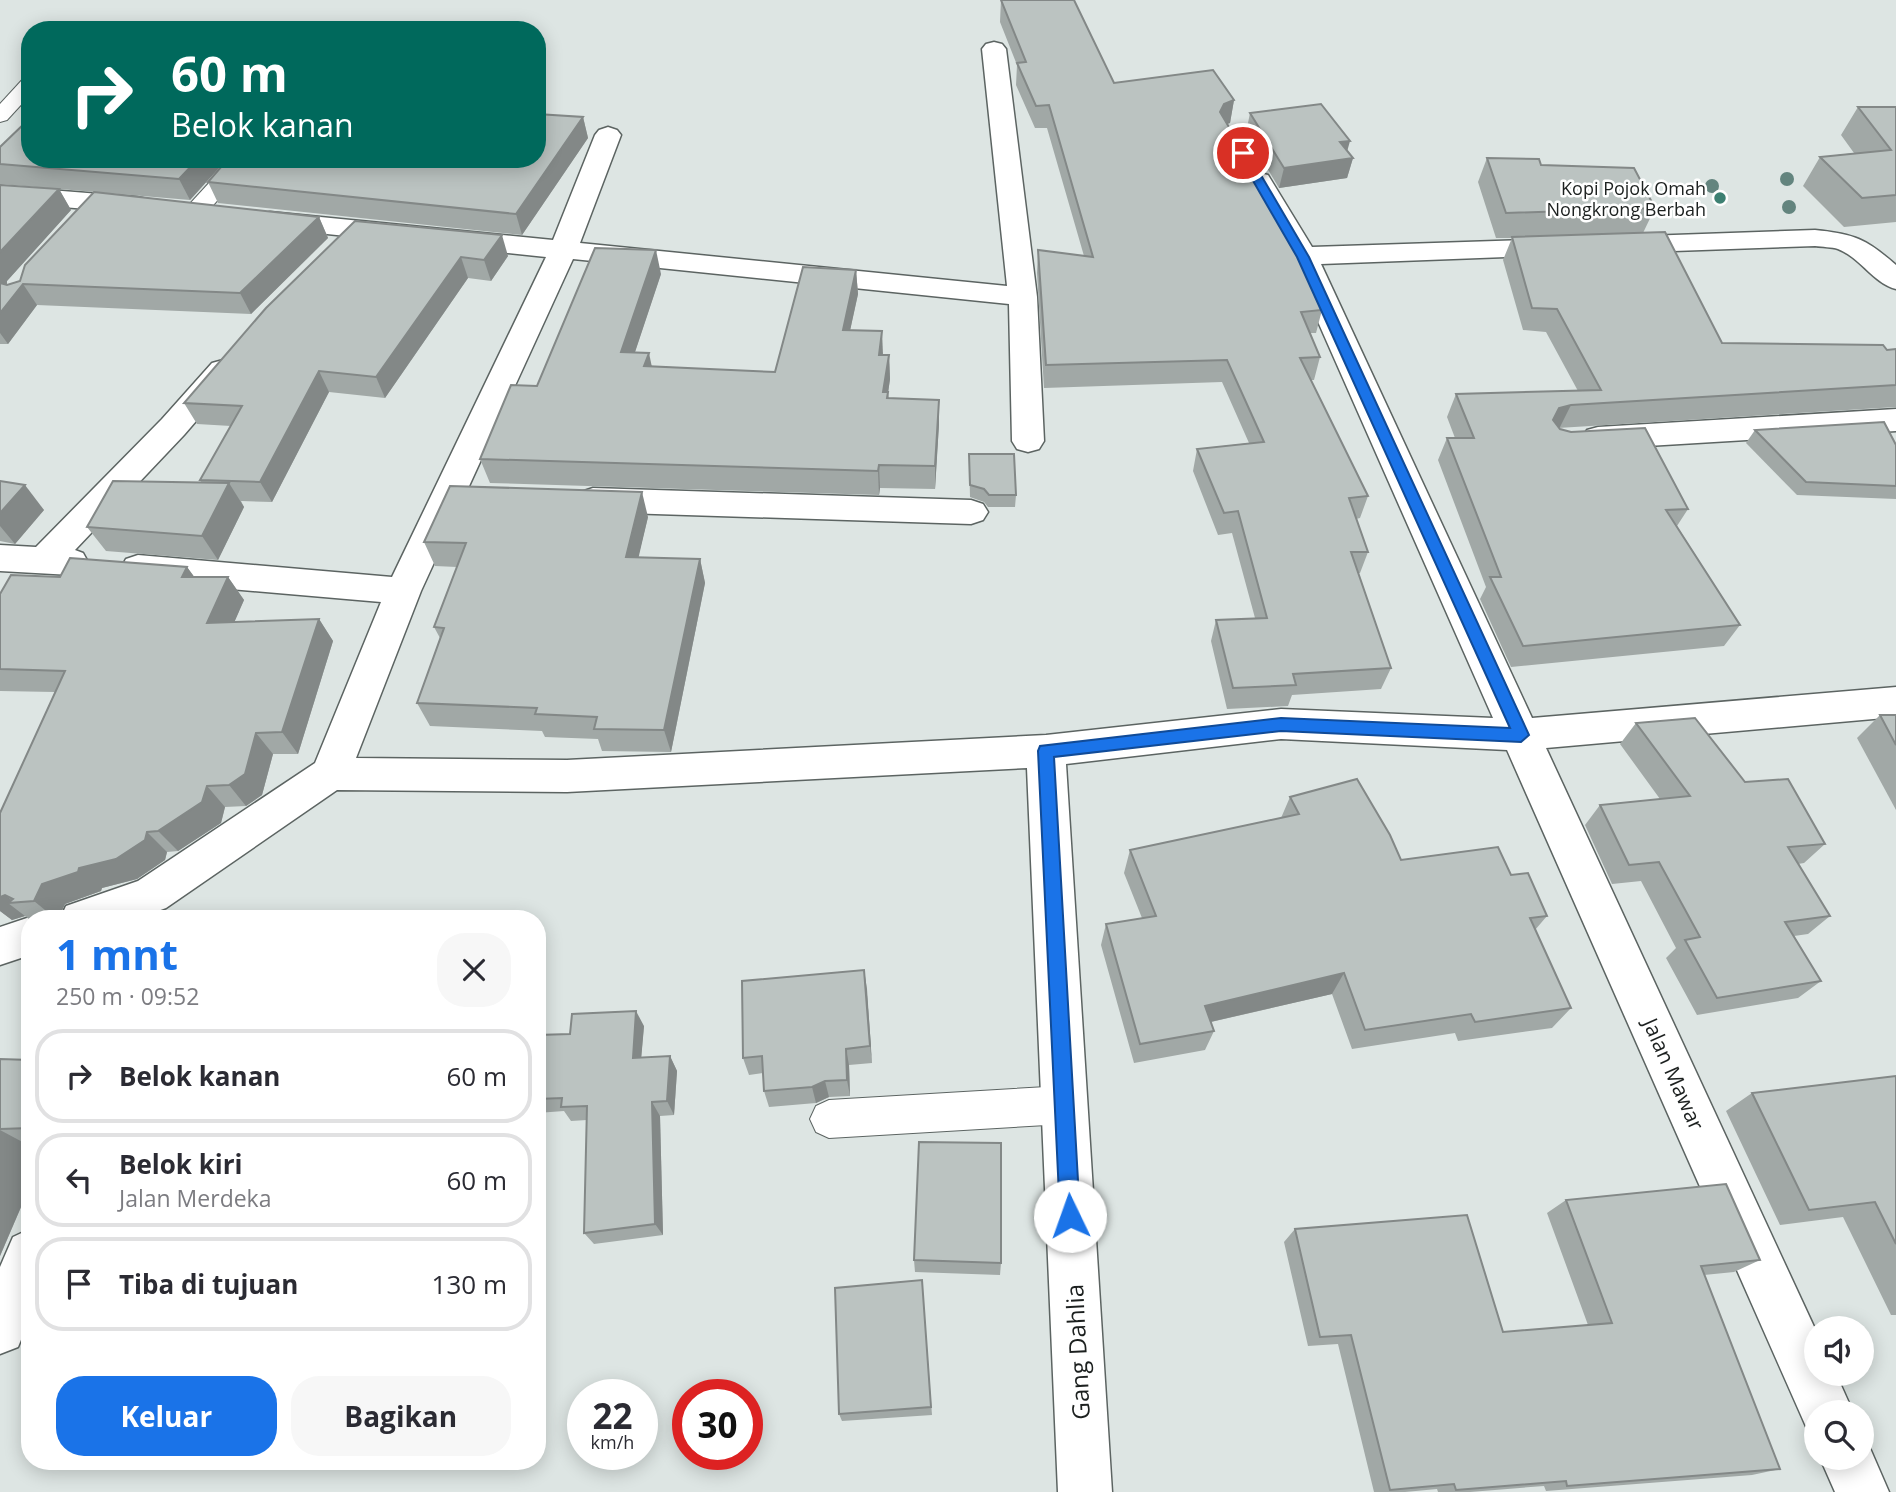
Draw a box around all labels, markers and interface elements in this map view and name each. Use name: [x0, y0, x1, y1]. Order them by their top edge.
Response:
text: 60 m: [171, 40, 288, 106]
icon: right: [56, 49, 147, 140]
text: Belok kanan: [171, 103, 354, 146]
pin: [1213, 123, 1273, 183]
icon: arrive: [1224, 134, 1262, 172]
place label: Kopi Pojok Omah Nongkrong Berbah: [1547, 176, 1706, 221]
marker: Kopi Pojok Omah Nongkrong Berbah: [1712, 190, 1728, 206]
text: 1 mnt: [56, 925, 178, 982]
button: close: [437, 933, 511, 1007]
text: 250 m · 09:52: [56, 980, 199, 1012]
street label: Jalan Mawar: [1636, 1012, 1711, 1135]
icon: right: [60, 1057, 98, 1095]
text: Belok kanan: [119, 1058, 280, 1094]
text: 60 m: [446, 1058, 507, 1094]
text: Belok kiri: [119, 1146, 243, 1182]
icon: left: [60, 1161, 98, 1199]
text: 60 m: [446, 1162, 507, 1198]
position arrow: [1033, 1179, 1107, 1253]
text: Jalan Merdeka: [119, 1182, 271, 1214]
icon: arrive: [60, 1265, 98, 1303]
text: Tiba di tujuan: [119, 1266, 298, 1302]
text: 130 m: [432, 1266, 507, 1302]
street label: Gang Dahlia: [1057, 1283, 1097, 1421]
map controls: [1804, 1316, 1874, 1470]
button: sound: [1804, 1316, 1874, 1386]
button: Keluar: [56, 1376, 277, 1456]
button: Bagikan: [291, 1376, 511, 1456]
speed limit sign: 30: [672, 1379, 763, 1470]
text: 22: [592, 1392, 633, 1439]
button: search: [1804, 1400, 1874, 1470]
text: km/h: [591, 1430, 634, 1454]

